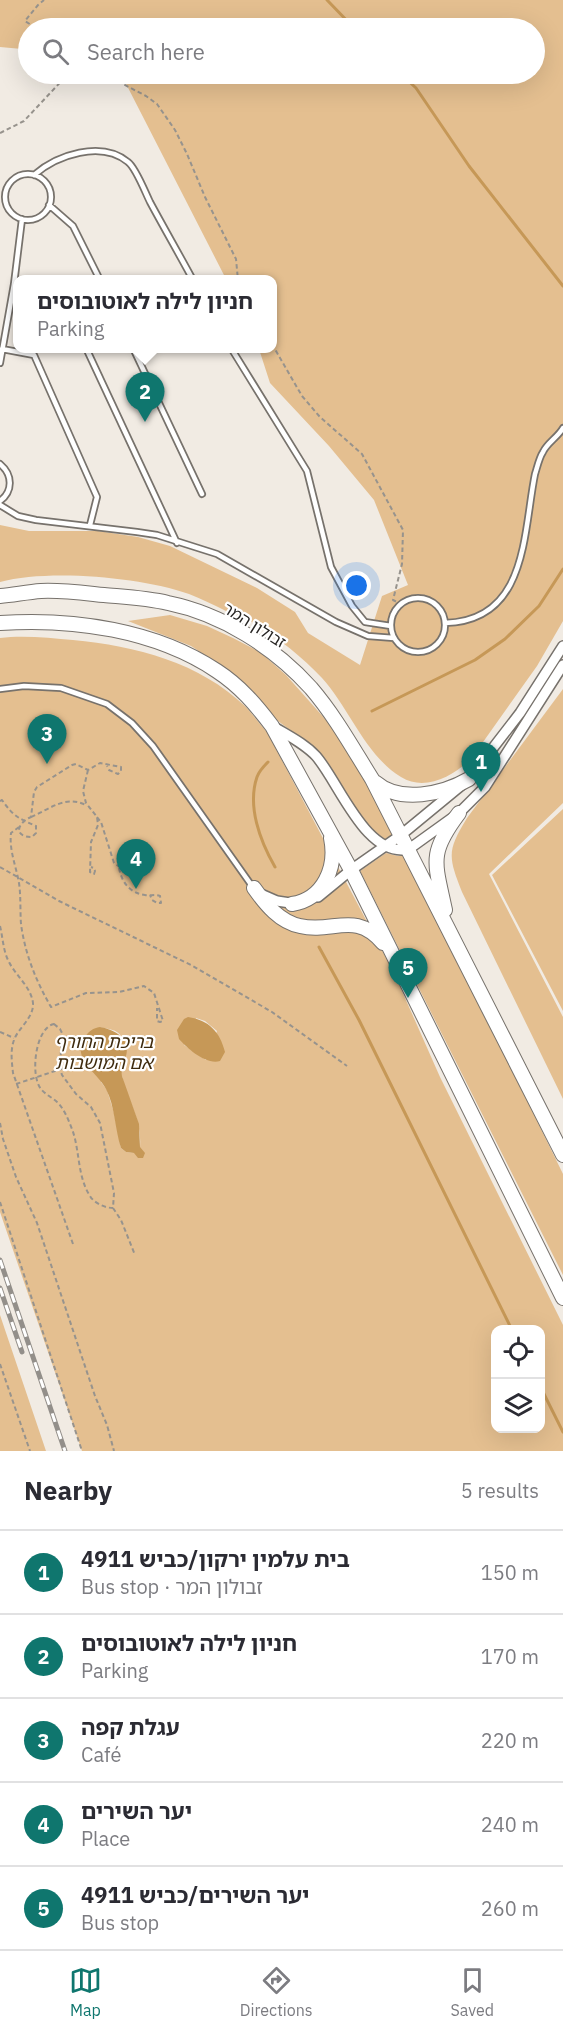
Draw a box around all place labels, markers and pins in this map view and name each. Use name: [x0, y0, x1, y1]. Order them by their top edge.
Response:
pin: 2: [126, 372, 164, 422]
pin: 3: [28, 714, 66, 764]
pin: 1: [462, 742, 500, 792]
pin: 4: [116, 840, 156, 889]
pin: 5: [388, 948, 428, 998]

